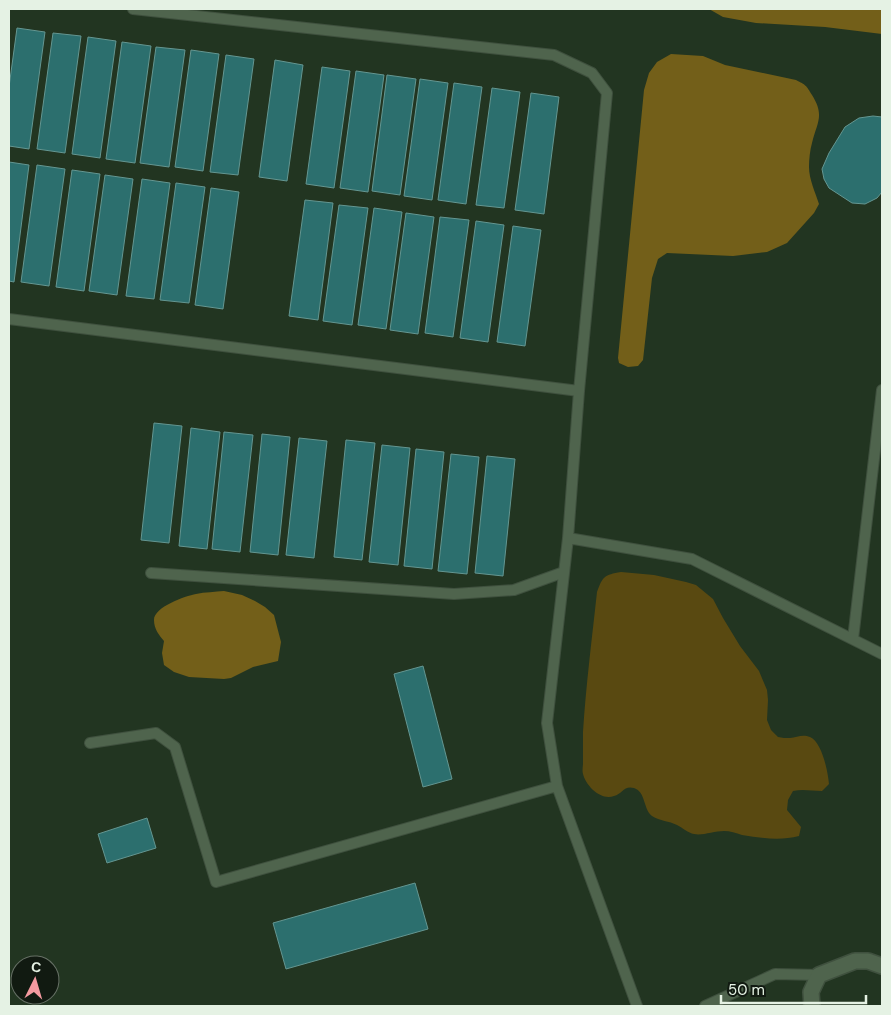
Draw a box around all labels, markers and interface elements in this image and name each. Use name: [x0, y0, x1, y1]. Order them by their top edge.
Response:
north arrow: [10, 955, 60, 1005]
text: С: [30, 958, 42, 976]
scale bar: [721, 972, 866, 1004]
text: 50 m: [728, 980, 765, 1000]

